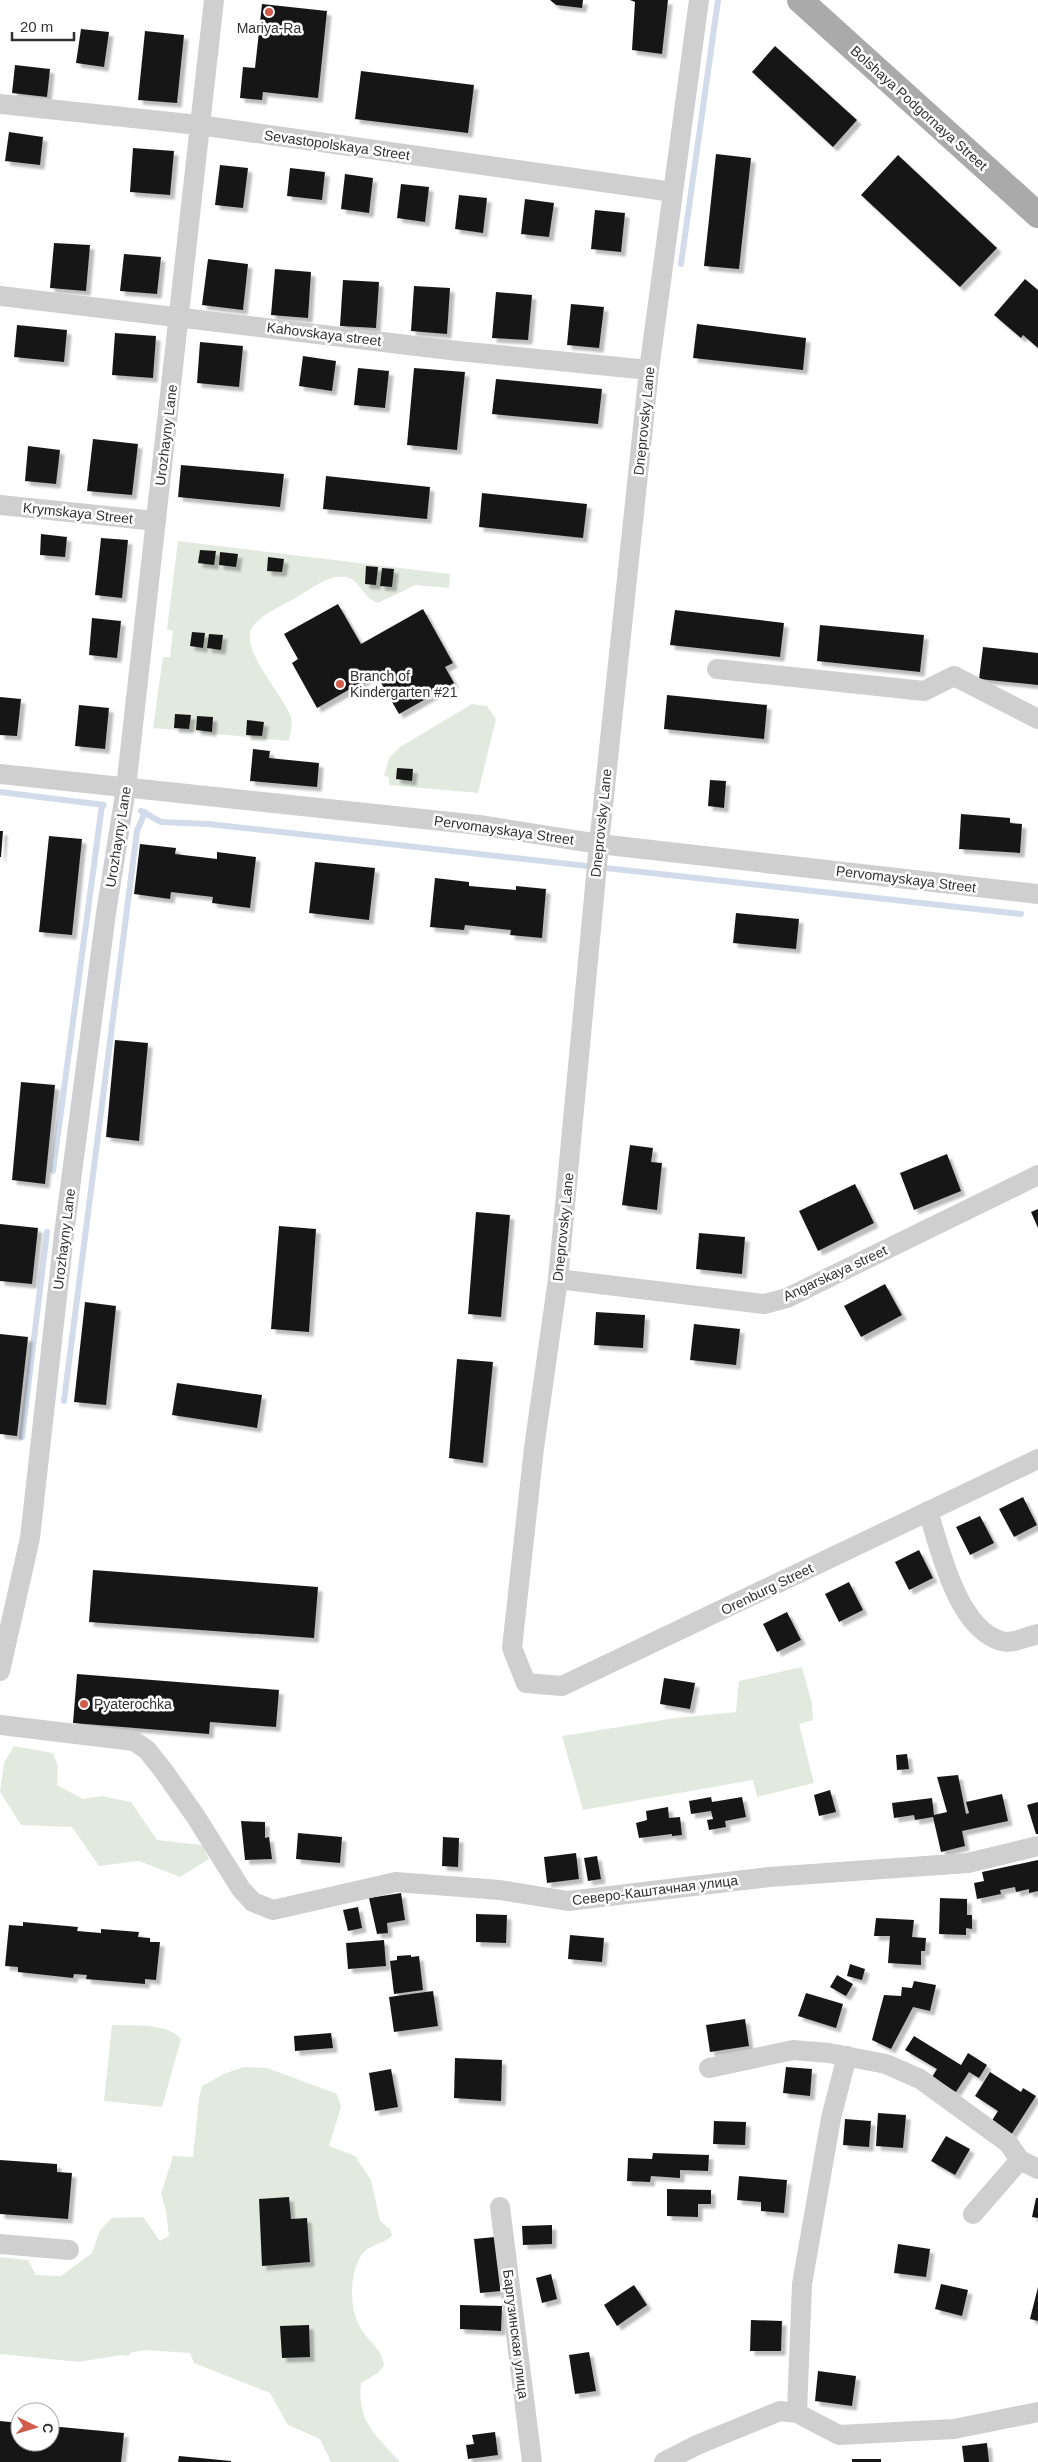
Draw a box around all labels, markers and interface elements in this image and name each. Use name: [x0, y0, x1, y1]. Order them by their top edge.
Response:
marker: Mariya-Ra: [263, 6, 275, 18]
scale bar: [12, 10, 75, 42]
text: 20 m: [20, 18, 53, 35]
place label: Mariya-Ra: [237, 20, 301, 36]
street label: Bolshaya Podgornaya Street: [847, 42, 991, 174]
street label: Sevastopolskaya Street: [263, 127, 411, 163]
street label: Kahovskaya street: [266, 319, 382, 349]
street label: Dneprovsky Lane: [630, 366, 658, 476]
street label: Urozhayny Lane: [152, 383, 180, 487]
street label: Krymskaya Street: [22, 499, 134, 527]
place label: Branch of Kindergarten #21: [350, 668, 458, 700]
marker: Branch of Kindergarten #21: [334, 678, 346, 690]
street label: Dneprovsky Lane: [587, 768, 615, 878]
street label: Urozhayny Lane: [102, 785, 134, 889]
street label: Pervomayskaya Street: [433, 812, 575, 848]
street label: Pervomayskaya Street: [835, 862, 977, 896]
street label: Dneprovsky Lane: [549, 1172, 577, 1282]
street label: Urozhayny Lane: [50, 1187, 78, 1291]
street label: Angarskaya street: [780, 1242, 890, 1304]
street label: Orenburg Street: [718, 1560, 816, 1618]
place label: Pyaterochka: [94, 1696, 172, 1712]
marker: Pyaterochka: [78, 1698, 90, 1710]
street label: Северо-Каштачная улица: [571, 1872, 739, 1908]
street label: Баргузинская улица: [500, 2269, 532, 2400]
north arrow: [10, 2402, 60, 2452]
text: С: [40, 2422, 56, 2434]

